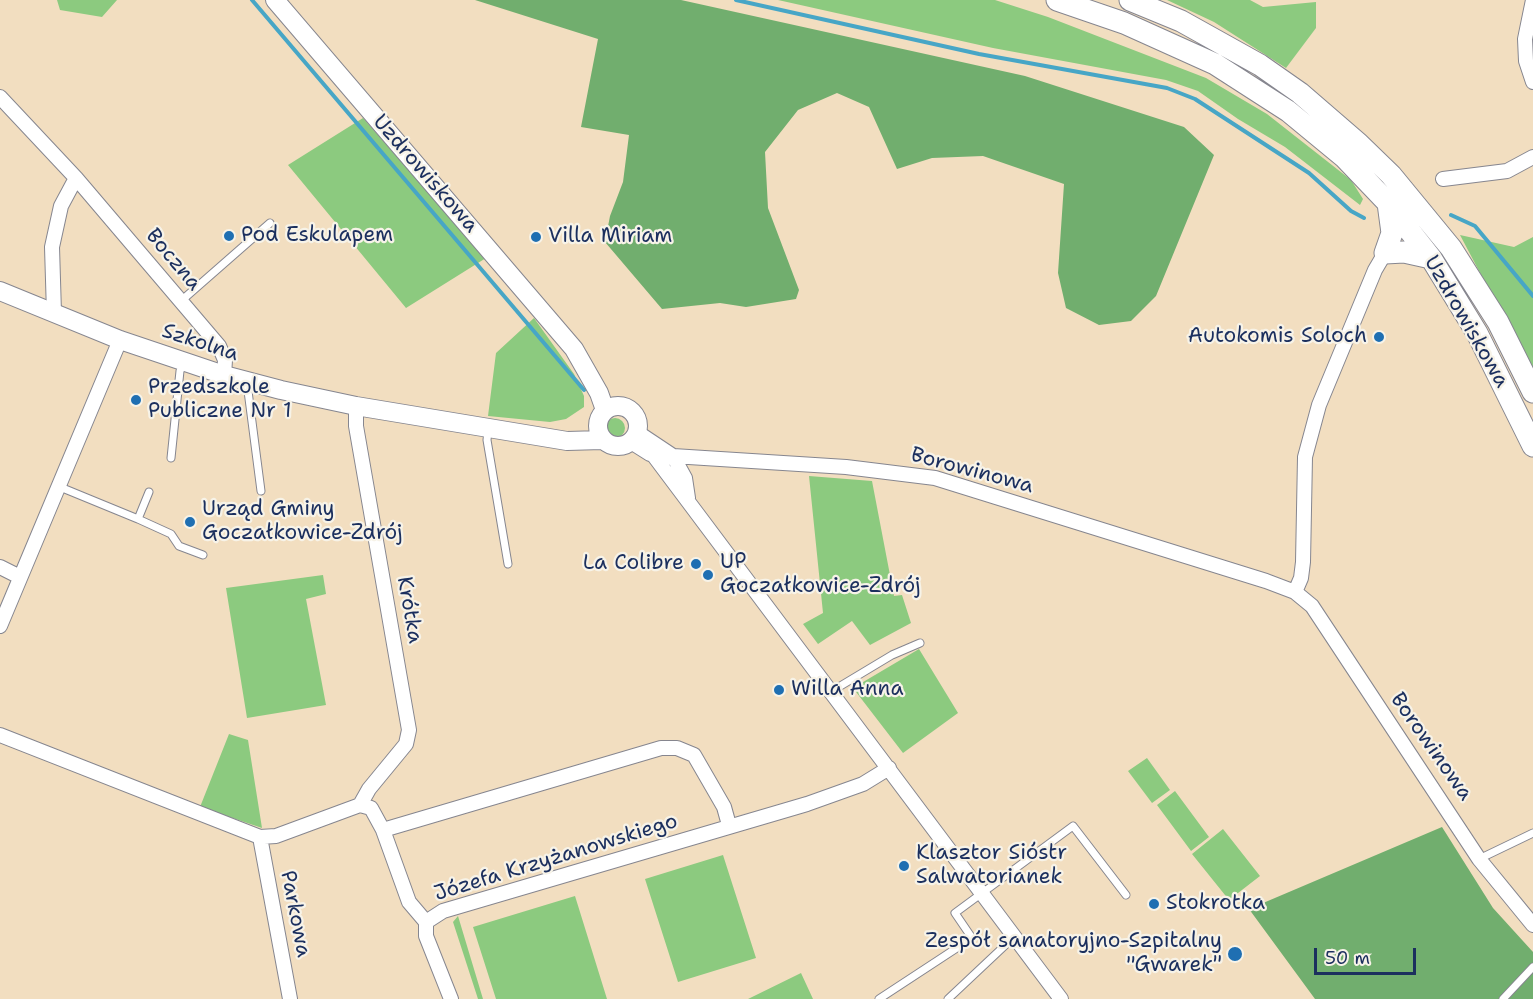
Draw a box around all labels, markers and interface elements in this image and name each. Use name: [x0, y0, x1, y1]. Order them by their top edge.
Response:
street label: Uzdrowiskowa: [367, 110, 483, 238]
place label: Pod Eskulapem: [241, 223, 393, 249]
street label: Boczna: [140, 224, 206, 296]
place label: Villa Miriam: [548, 224, 672, 250]
marker: Pod Eskulapem: [222, 229, 236, 243]
marker: Villa Miriam: [529, 230, 543, 244]
street label: Uzdrowiskowa: [1418, 252, 1514, 392]
street label: Szkolna: [158, 319, 242, 367]
place label: Autokomis Soloch: [1188, 324, 1367, 350]
marker: Autokomis Soloch: [1372, 330, 1386, 344]
place label: Przedszkole Publiczne Nr 1: [148, 375, 292, 425]
marker: Przedszkole Publiczne Nr 1: [129, 393, 143, 407]
street label: Borowinowa: [908, 443, 1036, 499]
place label: Urząd Gminy Goczałkowice-Zdrój: [202, 497, 403, 547]
marker: Urząd Gminy Goczałkowice-Zdrój: [183, 515, 197, 529]
place label: UP Goczałkowice-Zdrój: [720, 550, 921, 600]
place label: La Colibre: [583, 551, 684, 577]
marker: La Colibre: [689, 557, 703, 571]
marker: UP Goczałkowice-Zdrój: [701, 568, 715, 582]
street label: Krótka: [391, 575, 427, 645]
place label: Willa Anna: [791, 677, 903, 703]
marker: Willa Anna: [772, 683, 786, 697]
street label: Borowinowa: [1385, 688, 1477, 806]
street label: Józefa Krzyżanowskiego: [431, 809, 681, 907]
place label: Klasztor Sióstr Salwatorianek: [916, 841, 1067, 891]
marker: Klasztor Sióstr Salwatorianek: [897, 859, 911, 873]
street label: Parkowa: [274, 869, 316, 959]
place label: Stokrotka: [1166, 891, 1265, 917]
marker: Stokrotka: [1147, 897, 1161, 911]
place label: Zespół sanatoryjno-Szpitalny "Gwarek": [925, 929, 1222, 979]
scale bar: [1317, 936, 1419, 974]
marker: Zespół sanatoryjno-Szpitalny "Gwarek": [1226, 945, 1244, 963]
text: 50 m: [1325, 946, 1370, 970]

